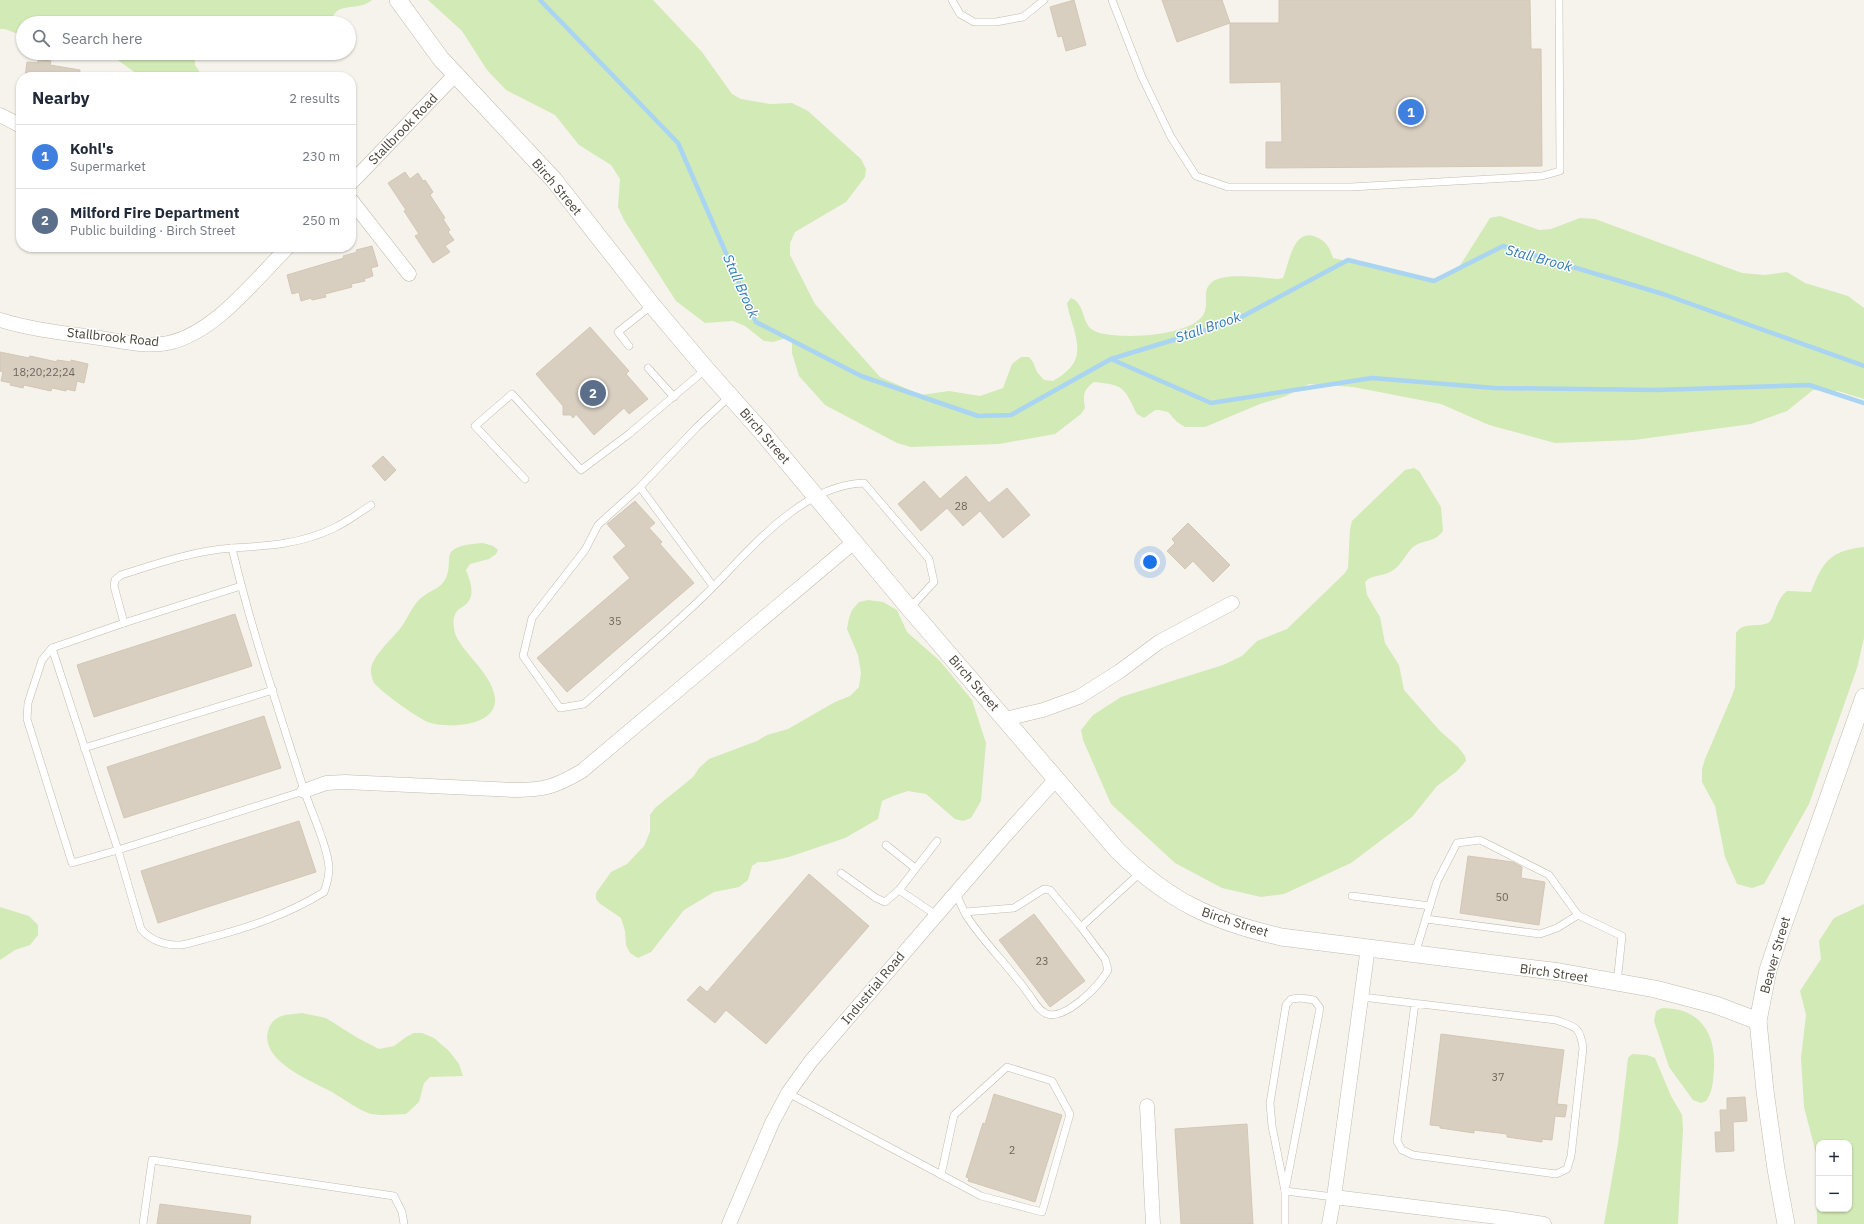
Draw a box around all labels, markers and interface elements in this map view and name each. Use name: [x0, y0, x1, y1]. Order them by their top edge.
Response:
search box: [16, 16, 356, 60]
icon: search: [30, 27, 52, 49]
text: Search here: [62, 29, 142, 48]
text: Nearby: [32, 87, 90, 109]
text: 2 results: [289, 90, 340, 107]
street label: Stallbrook Road: [365, 90, 441, 168]
pin: 1: [1398, 97, 1424, 127]
text: Kohl's: [70, 139, 114, 158]
text: 1: [41, 148, 49, 165]
text: 230 m: [302, 148, 340, 165]
street label: Birch Street: [528, 155, 586, 219]
text: Supermarket: [70, 158, 146, 175]
text: Milford Fire Department: [70, 203, 240, 222]
text: 2: [41, 212, 49, 229]
text: 250 m: [302, 212, 340, 229]
text: Public building · Birch Street: [70, 222, 235, 239]
water label: Stall Brook: [1504, 241, 1575, 276]
water label: Stall Brook: [719, 251, 763, 321]
water label: Stall Brook: [1173, 307, 1244, 347]
street label: Stallbrook Road: [66, 324, 160, 350]
house number: 18;20;22;24: [13, 365, 76, 379]
pin: 2: [580, 378, 606, 408]
street label: Birch Street: [736, 404, 794, 468]
house number: 28: [954, 499, 968, 513]
your location: [1140, 552, 1160, 572]
house number: 35: [608, 614, 622, 628]
street label: Birch Street: [945, 651, 1003, 715]
house number: 50: [1495, 890, 1509, 904]
street label: Birch Street: [1200, 903, 1270, 941]
street label: Beaver Street: [1756, 914, 1794, 996]
street label: Industrial Road: [838, 948, 908, 1028]
house number: 23: [1035, 954, 1049, 968]
street label: Birch Street: [1519, 960, 1589, 986]
house number: 37: [1491, 1070, 1505, 1084]
map controls: [1816, 1140, 1852, 1212]
button: +: [1816, 1140, 1852, 1176]
house number: 2: [1009, 1143, 1015, 1157]
button: −: [1816, 1176, 1852, 1212]

